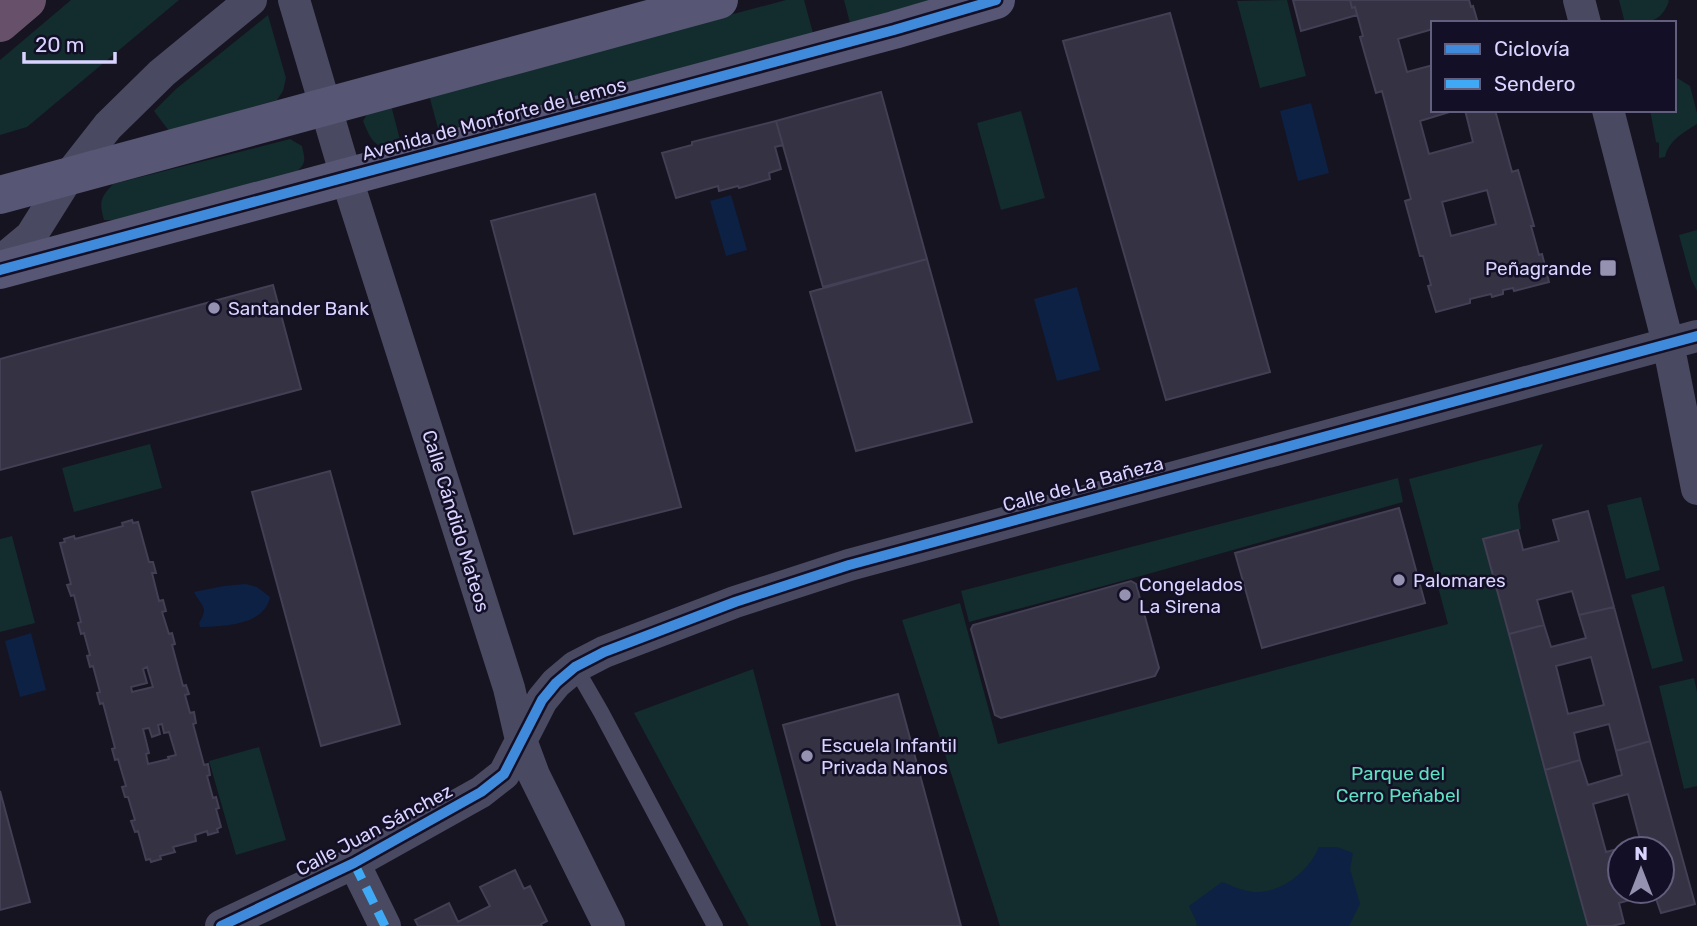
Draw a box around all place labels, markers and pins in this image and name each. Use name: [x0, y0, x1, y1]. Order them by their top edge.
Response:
place label: Peñagrande: [1485, 257, 1592, 280]
marker: Peñagrande: [1598, 258, 1618, 278]
place label: Santander Bank: [228, 297, 369, 320]
marker: Santander Bank: [206, 300, 222, 316]
place label: Palomares: [1413, 569, 1506, 592]
marker: Palomares: [1391, 572, 1407, 588]
place label: Congelados La Sirena: [1139, 573, 1243, 618]
marker: Congelados La Sirena: [1117, 587, 1133, 603]
place label: Escuela Infantil Privada Nanos: [821, 734, 957, 779]
marker: Escuela Infantil Privada Nanos: [799, 748, 815, 764]

